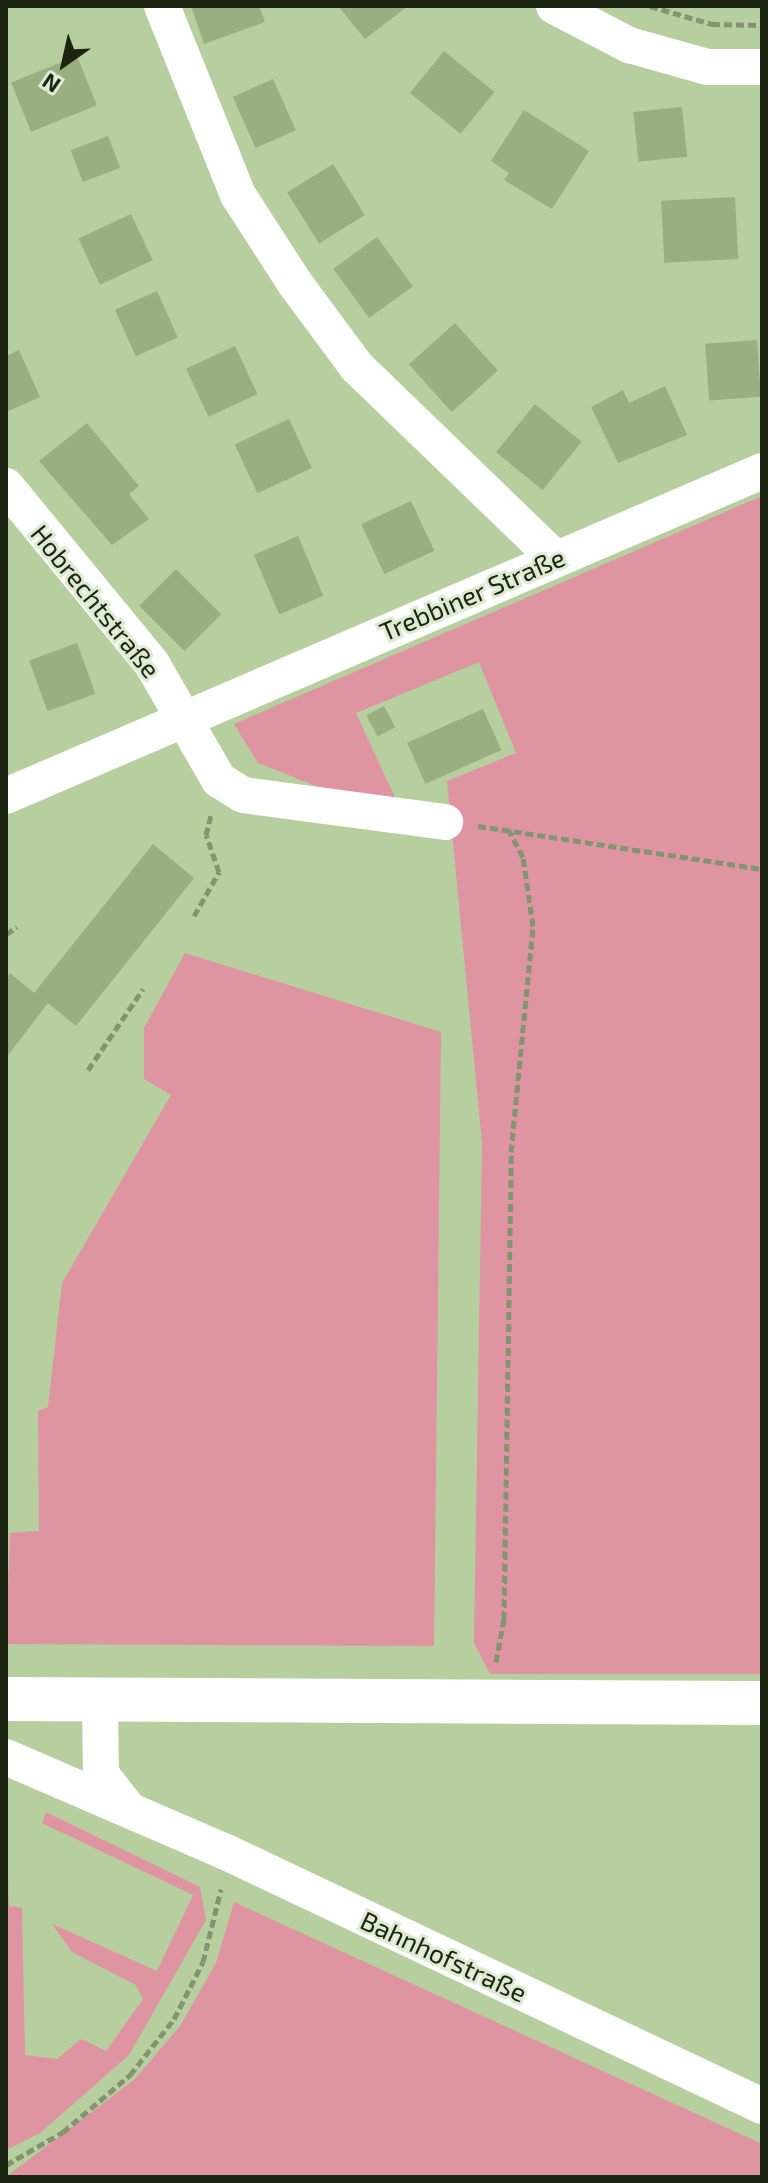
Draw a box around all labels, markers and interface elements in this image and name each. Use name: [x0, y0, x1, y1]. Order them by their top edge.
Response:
north arrow: [24, 24, 104, 104]
text: N: [37, 69, 64, 99]
street label: Hobrechtstraße: [25, 518, 167, 684]
street label: Trebbiner Straße: [374, 541, 570, 647]
street label: Bahnhofstraße: [356, 1904, 532, 2008]

